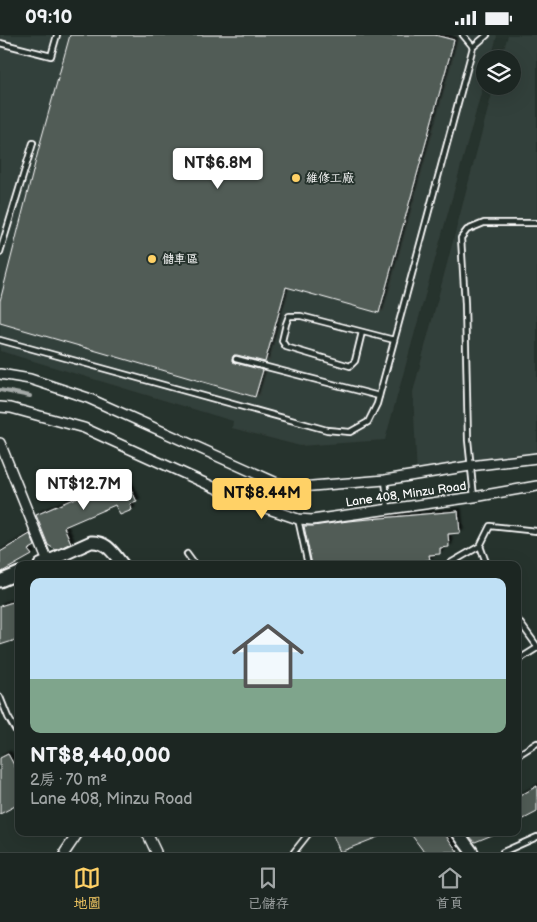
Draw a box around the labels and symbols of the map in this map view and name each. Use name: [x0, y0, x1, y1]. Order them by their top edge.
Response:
pin: NT$6.8M: [172, 147, 264, 190]
place label: 維修工廠: [306, 171, 354, 186]
marker: 維修工廠: [290, 172, 302, 184]
place label: 儲車區: [162, 252, 198, 267]
marker: 儲車區: [146, 253, 158, 265]
pin: NT$12.7M: [32, 469, 136, 511]
pin: NT$8.44M: [210, 477, 314, 520]
street label: Lane 408, Minzu Road: [345, 479, 468, 510]

